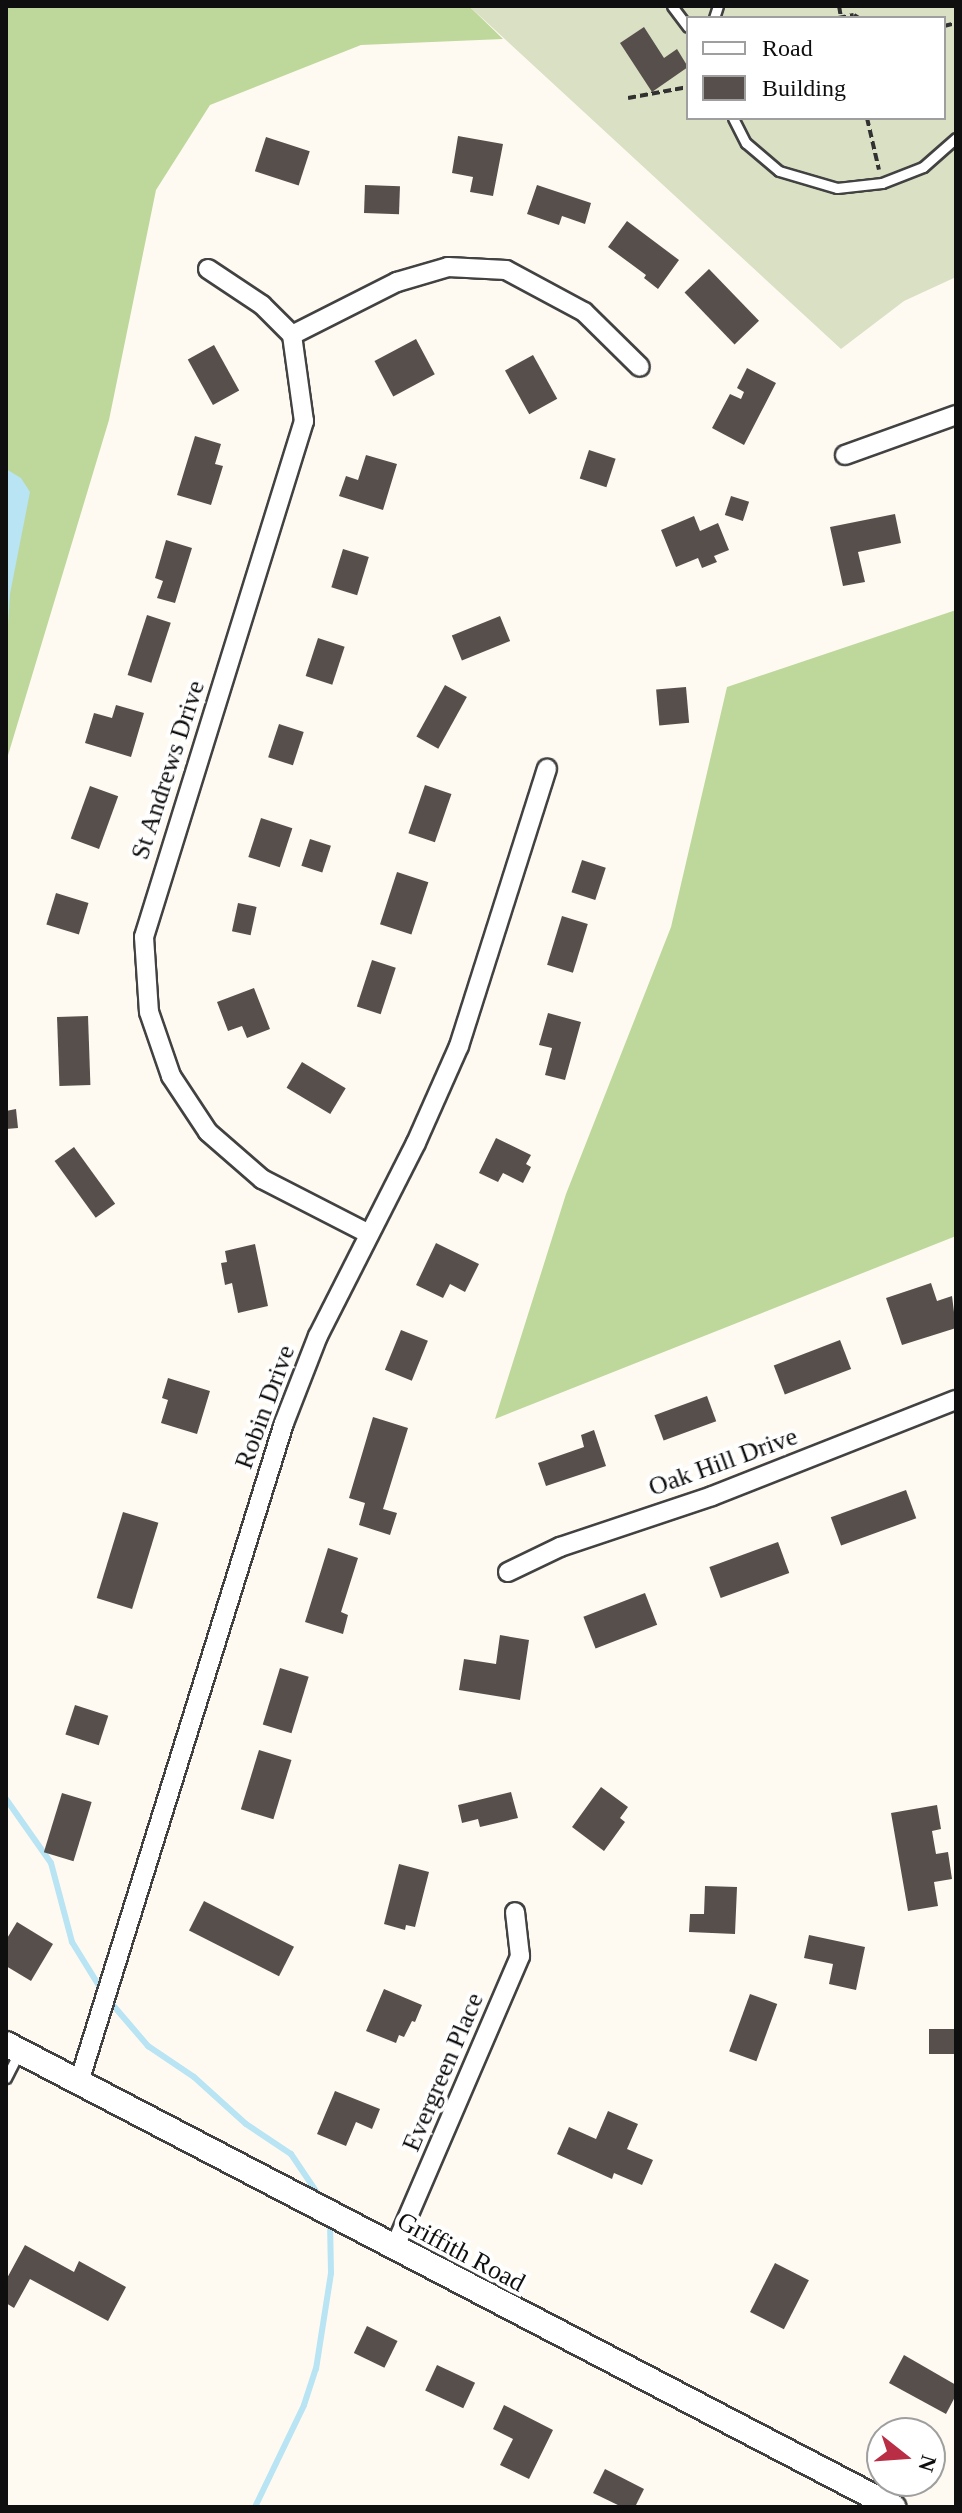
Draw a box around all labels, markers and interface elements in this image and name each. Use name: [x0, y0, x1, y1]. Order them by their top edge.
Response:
legend: [686, 16, 946, 120]
text: Road: [762, 35, 813, 61]
text: Building: [762, 75, 846, 101]
street label: St Andrews Drive: [124, 676, 212, 864]
street label: Robin Drive: [228, 1341, 302, 1473]
street label: Oak Hill Drive: [644, 1421, 802, 1503]
street label: Evergreen Place: [396, 1988, 490, 2156]
street label: Griffith Road: [392, 2205, 530, 2299]
north arrow: [866, 2417, 946, 2497]
text: N: [913, 2452, 942, 2475]

